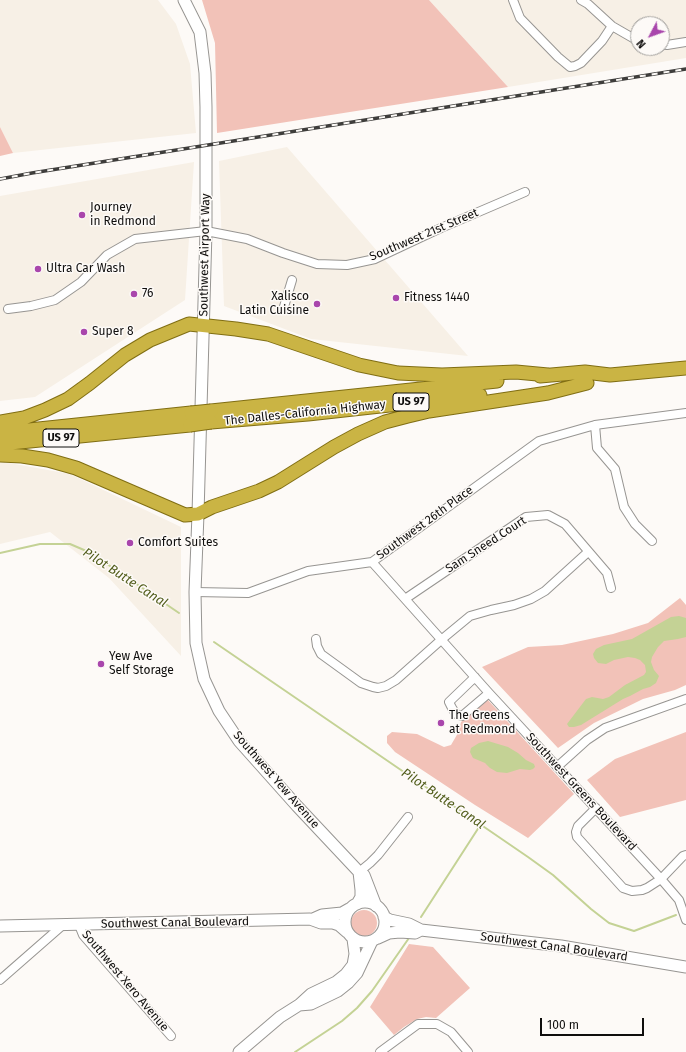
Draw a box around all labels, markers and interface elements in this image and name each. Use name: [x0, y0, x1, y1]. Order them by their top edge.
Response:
north arrow: [630, 16, 670, 56]
text: N: [634, 37, 649, 51]
street label: Southwest Airport Way: [197, 193, 213, 317]
place label: Journey in Redmond: [90, 201, 156, 229]
street label: Southwest 21st Street: [367, 206, 481, 264]
marker: Journey in Redmond: [77, 210, 87, 220]
place label: Ultra Car Wash: [46, 262, 125, 276]
marker: Ultra Car Wash: [33, 264, 43, 274]
place label: 76: [142, 287, 153, 301]
marker: 76: [129, 289, 139, 299]
place label: Xalisco Latin Cuisine: [239, 290, 309, 318]
place label: Fitness 1440: [404, 291, 470, 305]
marker: Fitness 1440: [391, 293, 401, 303]
marker: Xalisco Latin Cuisine: [312, 299, 322, 309]
place label: Super 8: [92, 325, 134, 339]
marker: Super 8: [79, 327, 89, 337]
road number: US 97: [393, 393, 429, 411]
street label: The Dalles-California Highway: [224, 397, 386, 429]
road number: US 97: [43, 429, 79, 447]
street label: Southwest 26th Place: [374, 483, 476, 563]
street label: Sam Sneed Court: [443, 514, 529, 576]
place label: Comfort Suites: [138, 536, 218, 550]
marker: Comfort Suites: [125, 538, 135, 548]
water label: Pilot Butte Canal: [80, 545, 170, 611]
place label: Yew Ave Self Storage: [109, 650, 174, 678]
marker: Yew Ave Self Storage: [96, 659, 106, 669]
place label: The Greens at Redmond: [449, 709, 515, 737]
marker: The Greens at Redmond: [436, 718, 446, 728]
street label: Southwest Yew Avenue: [230, 728, 322, 832]
street label: Southwest Greens Boulevard: [523, 730, 639, 854]
water label: Pilot Butte Canal: [398, 765, 488, 833]
street label: Southwest Canal Boulevard: [101, 915, 249, 931]
street label: Southwest Xero Avenue: [79, 928, 171, 1034]
street label: Southwest Canal Boulevard: [480, 930, 628, 964]
scale bar: [542, 1010, 646, 1036]
text: 100 m: [547, 1018, 579, 1032]

